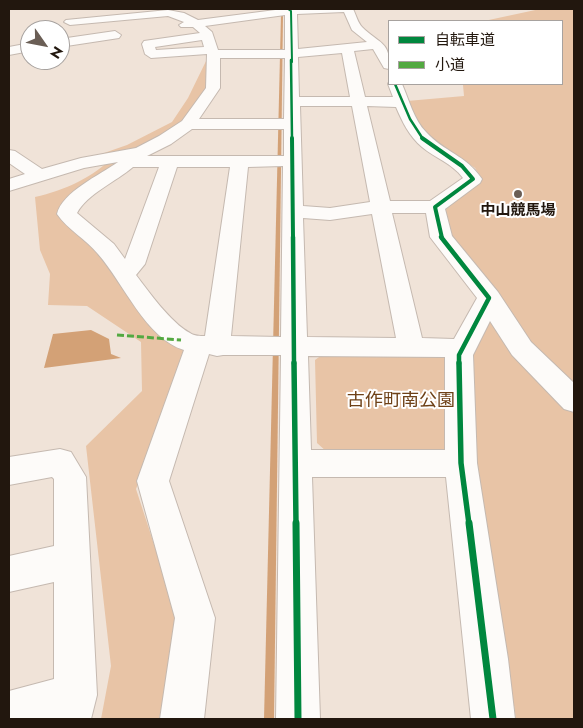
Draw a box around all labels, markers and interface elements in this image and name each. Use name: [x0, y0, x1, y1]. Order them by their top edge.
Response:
north arrow: [20, 20, 70, 70]
legend: [388, 20, 563, 85]
text: 自転車道: [435, 29, 495, 51]
text: N: [45, 43, 68, 63]
text: 小道: [435, 54, 465, 76]
marker: 中山競馬場: [512, 188, 524, 200]
place label: 中山競馬場: [481, 202, 555, 220]
park label: 古作町南公園: [347, 391, 455, 413]

